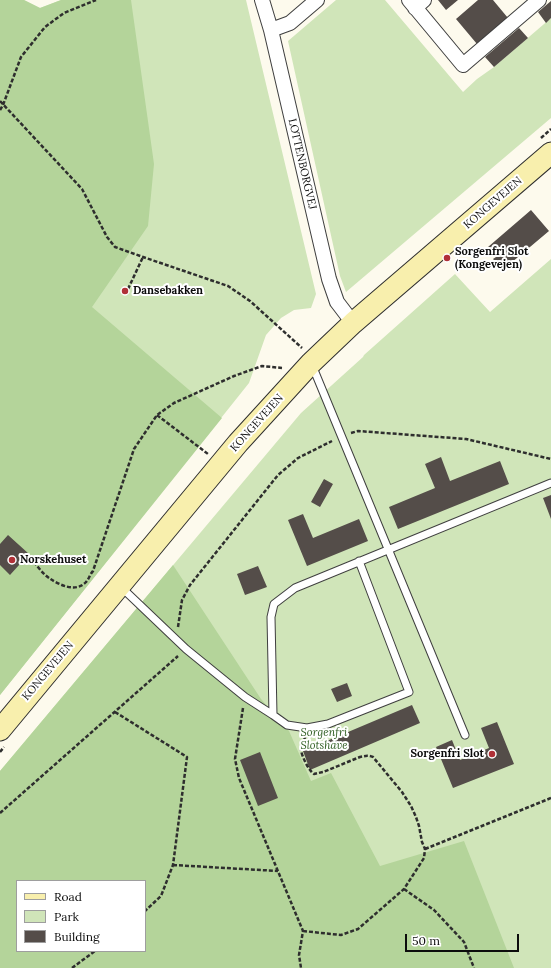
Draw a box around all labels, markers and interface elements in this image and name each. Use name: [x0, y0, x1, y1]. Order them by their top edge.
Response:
street label: LOTTENBORGVEJ: [285, 117, 319, 211]
street label: KONGEVEJEN: [461, 174, 525, 232]
place label: Sorgenfri Slot (Kongevejen): [455, 245, 529, 271]
marker: Sorgenfri Slot (Kongevejen): [442, 253, 452, 263]
place label: Dansebakken: [133, 284, 203, 298]
marker: Dansebakken: [120, 286, 130, 296]
street label: KONGEVEJEN: [228, 392, 286, 454]
place label: Norskehuset: [20, 553, 87, 567]
marker: Norskehuset: [7, 555, 17, 565]
street label: KONGEVEJEN: [20, 639, 76, 703]
park label: Sorgenfri Slotshave: [300, 726, 348, 752]
place label: Sorgenfri Slot: [410, 747, 484, 761]
marker: Sorgenfri Slot: [487, 749, 497, 759]
legend: [16, 880, 146, 952]
text: Road: [54, 889, 82, 904]
text: Park: [54, 909, 79, 924]
scale bar: [407, 926, 521, 952]
text: Building: [54, 929, 100, 944]
text: 50 m: [412, 933, 440, 948]

